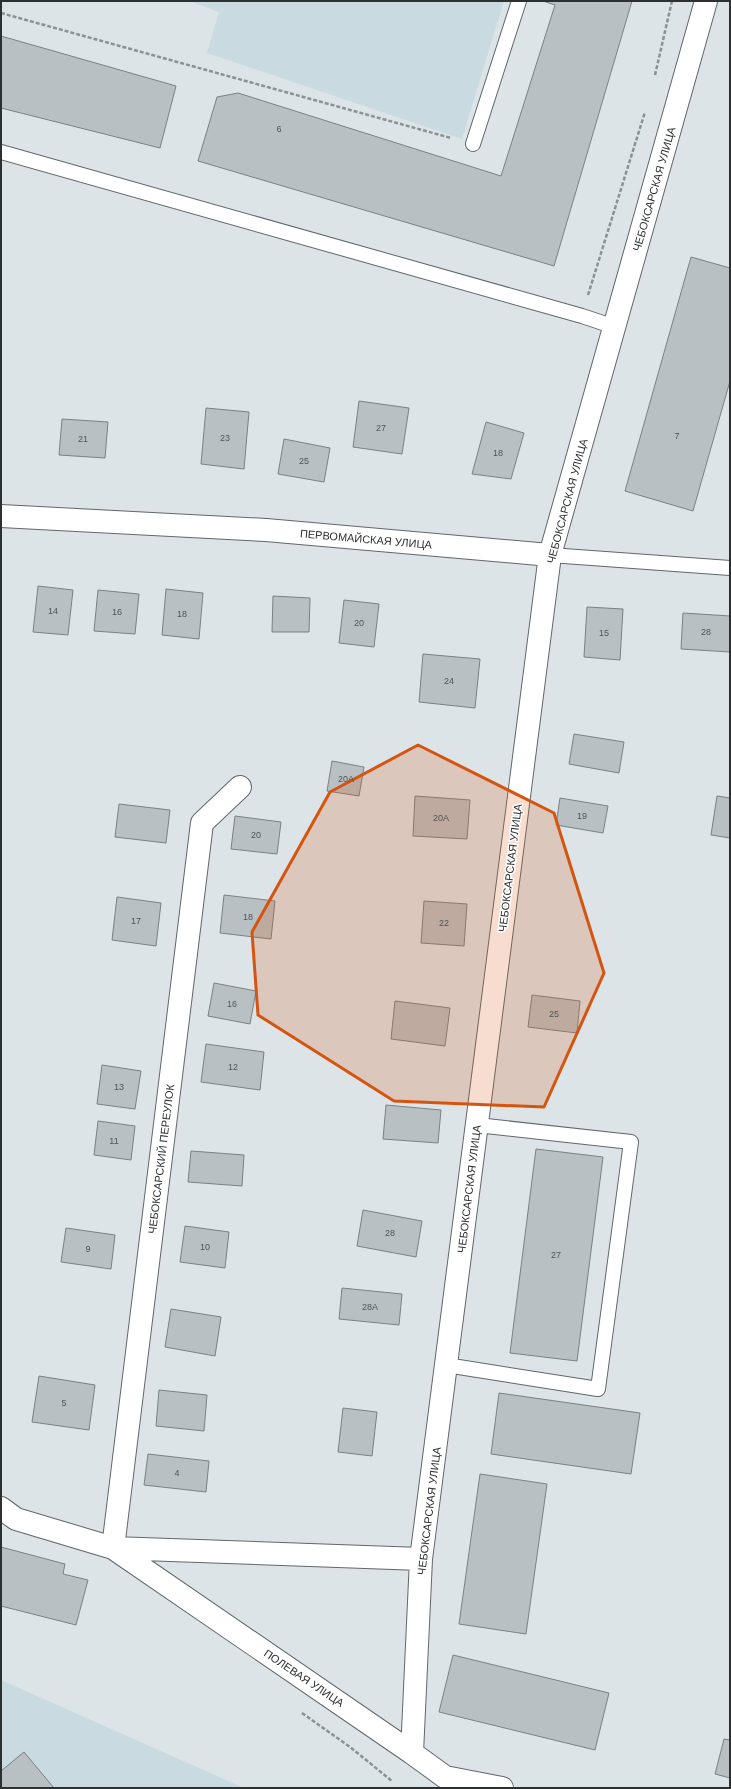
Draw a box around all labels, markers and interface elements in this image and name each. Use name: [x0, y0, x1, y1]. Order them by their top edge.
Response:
house number: 6: [276, 124, 282, 134]
street label: ЧЕБОКСАРСКАЯ УЛИЦА: [630, 125, 678, 253]
house number: 27: [376, 423, 386, 433]
house number: 7: [674, 431, 680, 441]
house number: 23: [220, 433, 230, 443]
house number: 21: [78, 434, 88, 444]
street label: ЧЕБОКСАРСКАЯ УЛИЦА: [545, 437, 590, 565]
house number: 18: [493, 448, 503, 458]
house number: 25: [299, 456, 309, 466]
street label: ПЕРВОМАЙСКАЯ УЛИЦА: [300, 527, 433, 551]
house number: 14: [48, 606, 58, 616]
house number: 16: [112, 607, 122, 617]
house number: 18: [177, 609, 187, 619]
house number: 20: [354, 618, 364, 628]
house number: 28: [701, 627, 711, 637]
house number: 15: [599, 628, 609, 638]
house number: 24: [444, 676, 454, 686]
house number: 20А: [338, 774, 354, 784]
street label: ЧЕБОКСАРСКАЯ УЛИЦА: [496, 803, 524, 933]
house number: 19: [577, 811, 587, 821]
house number: 20А: [433, 813, 449, 823]
house number: 20: [251, 830, 261, 840]
house number: 18: [243, 912, 253, 922]
house number: 17: [131, 916, 141, 926]
house number: 22: [439, 918, 449, 928]
house number: 16: [227, 999, 237, 1009]
house number: 25: [549, 1009, 559, 1019]
house number: 12: [228, 1062, 238, 1072]
house number: 13: [114, 1082, 124, 1092]
street label: ЧЕБОКСАРСКИЙ ПЕРЕУЛОК: [146, 1083, 176, 1235]
street label: ЧЕБОКСАРСКАЯ УЛИЦА: [455, 1124, 483, 1254]
house number: 11: [109, 1136, 119, 1146]
house number: 28: [385, 1228, 395, 1238]
house number: 10: [200, 1242, 210, 1252]
house number: 9: [85, 1244, 91, 1254]
house number: 27: [551, 1250, 561, 1260]
house number: 28А: [362, 1302, 378, 1312]
house number: 5: [61, 1398, 67, 1408]
street label: ЧЕБОКСАРСКАЯ УЛИЦА: [415, 1446, 443, 1576]
house number: 4: [174, 1468, 180, 1478]
street label: ПОЛЕВАЯ УЛИЦА: [262, 1647, 347, 1709]

